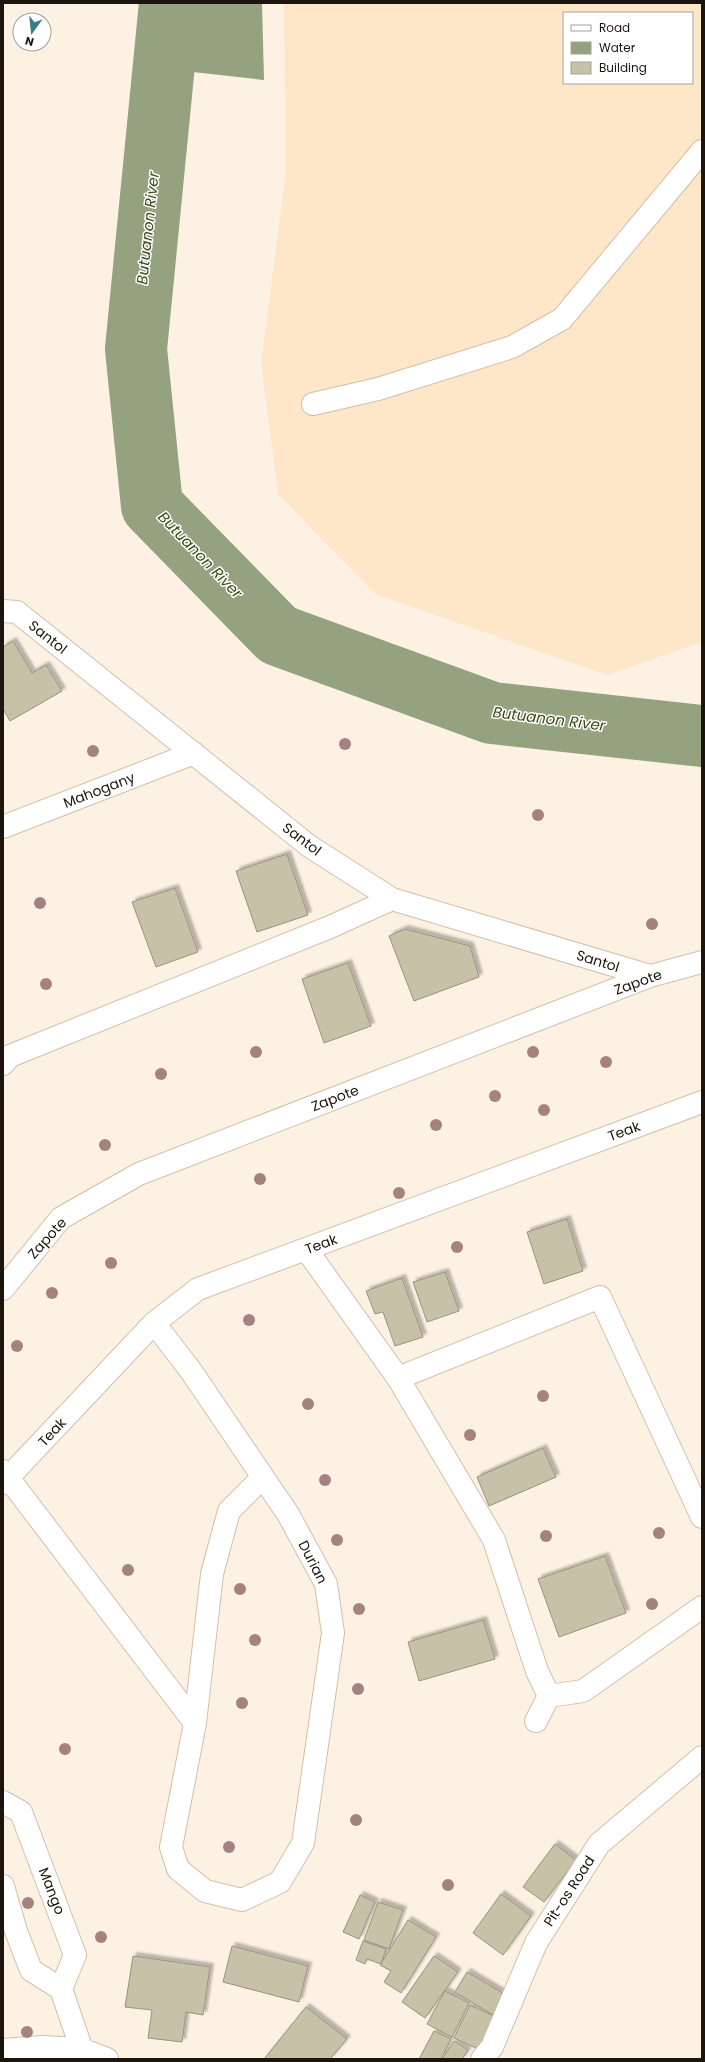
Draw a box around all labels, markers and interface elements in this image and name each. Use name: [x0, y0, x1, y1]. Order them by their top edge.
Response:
north arrow: [12, 12, 52, 52]
legend: [563, 12, 693, 84]
text: Road: [599, 19, 630, 36]
text: N: [23, 33, 35, 50]
text: Water: [599, 39, 636, 56]
text: Building: [599, 59, 647, 76]
water label: Butuanon River: [131, 170, 164, 285]
water label: Butuanon River: [153, 507, 248, 603]
street label: Santol: [24, 616, 72, 658]
water label: Butuanon River: [492, 701, 607, 736]
street label: Mahogany: [60, 767, 138, 813]
street label: Santol: [278, 818, 326, 860]
street label: Santol: [574, 945, 622, 977]
street label: Zapote: [611, 964, 665, 1000]
street label: Zapote: [308, 1080, 362, 1116]
street label: Teak: [605, 1116, 644, 1146]
street label: Zapote: [23, 1213, 71, 1263]
street label: Teak: [302, 1229, 341, 1259]
street label: Teak: [33, 1413, 71, 1451]
street label: Durian: [294, 1537, 332, 1587]
street label: Pit-os Road: [539, 1852, 599, 1930]
street label: Mango: [34, 1865, 70, 1917]

